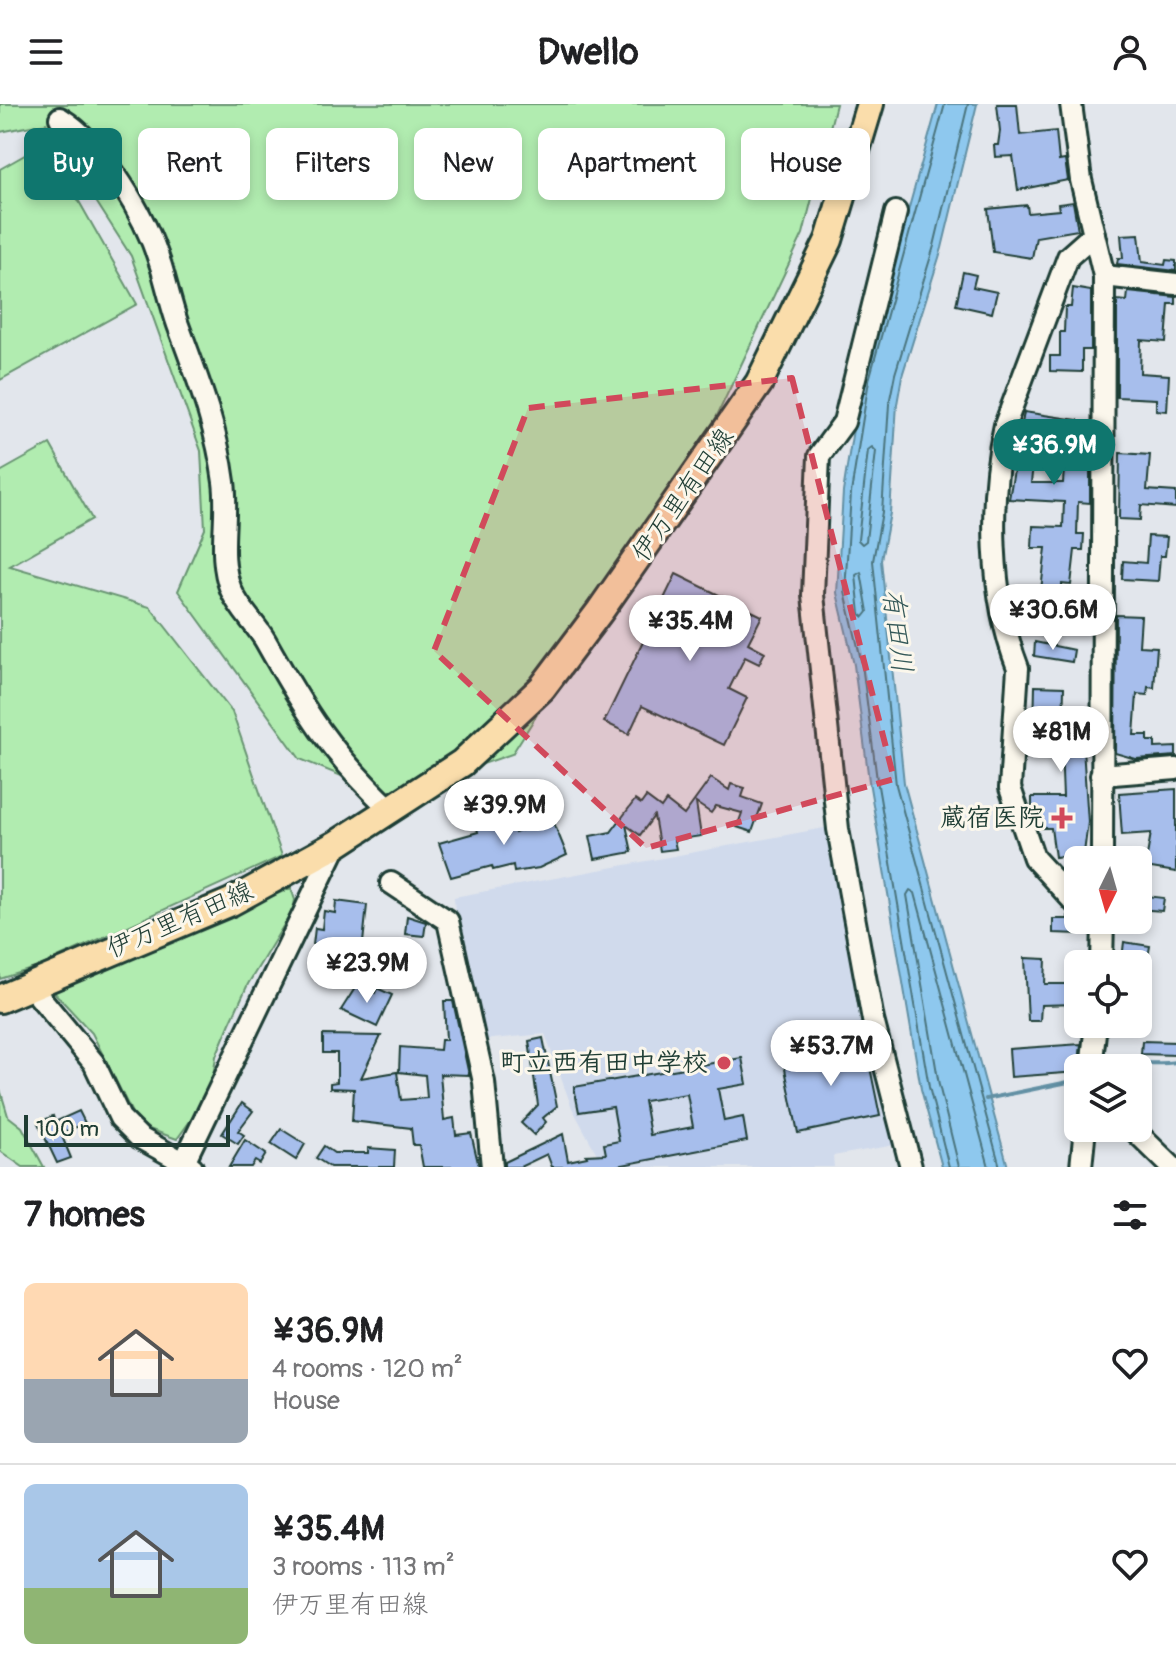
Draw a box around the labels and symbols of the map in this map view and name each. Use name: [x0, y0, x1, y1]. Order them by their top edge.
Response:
pin: ¥36.9M: [989, 419, 1119, 487]
street label: 伊万里有田線: [625, 422, 741, 568]
pin: ¥30.6M: [988, 584, 1118, 652]
water label: 有田川: [875, 587, 919, 675]
pin: ¥35.4M: [625, 595, 755, 663]
pin: ¥81M: [1014, 706, 1108, 774]
pin: ¥39.9M: [439, 779, 569, 847]
place label: 蔵宿医院: [940, 802, 1044, 834]
marker: 蔵宿医院: [1051, 807, 1073, 829]
north arrow: [1064, 846, 1152, 934]
street label: 伊万里有田線: [102, 875, 258, 965]
pin: ¥23.9M: [302, 937, 432, 1005]
pin: ¥53.7M: [766, 1020, 896, 1088]
place label: 町立西有田中学校: [500, 1047, 708, 1079]
marker: 町立西有田中学校: [715, 1054, 733, 1072]
scale bar: [24, 1111, 230, 1147]

